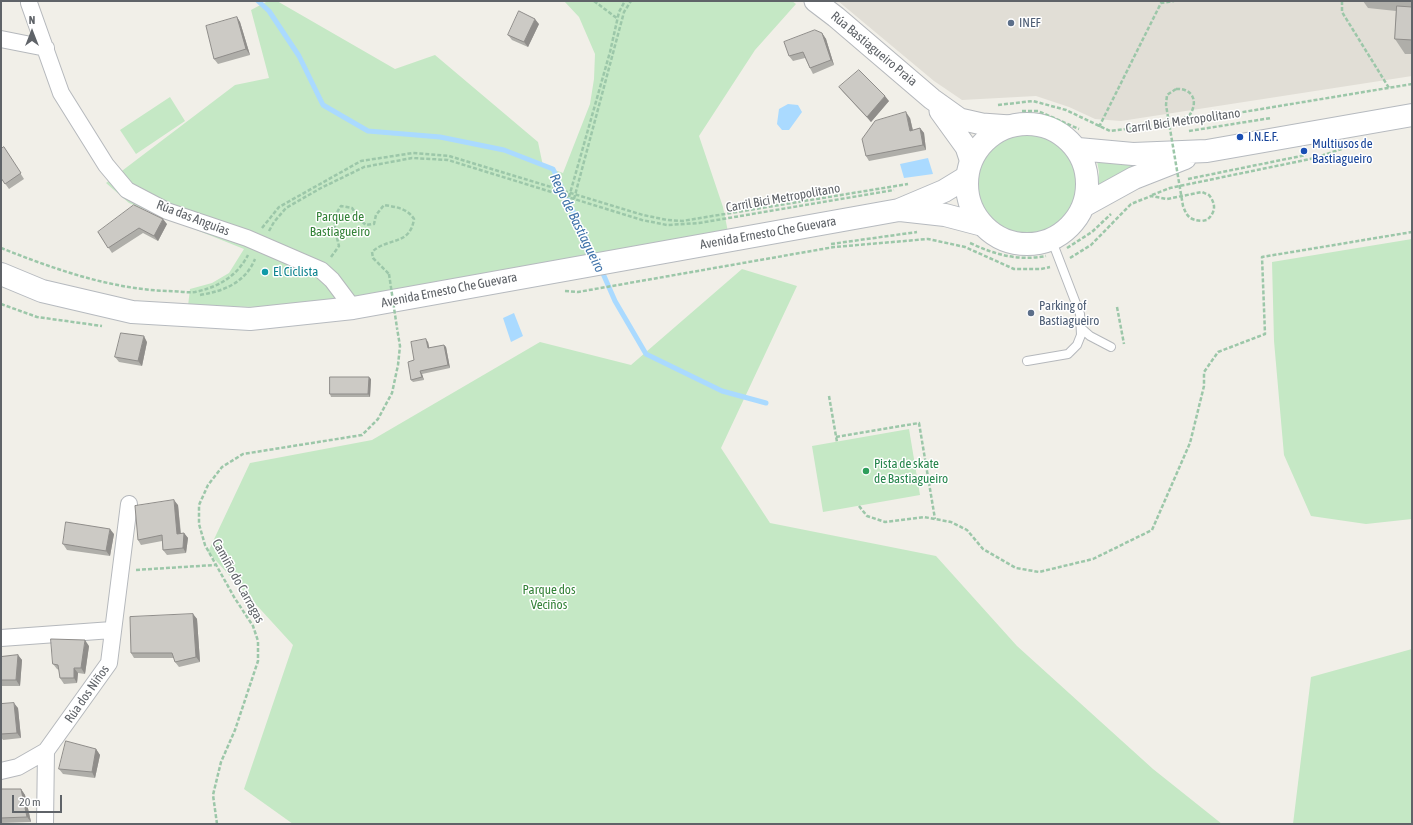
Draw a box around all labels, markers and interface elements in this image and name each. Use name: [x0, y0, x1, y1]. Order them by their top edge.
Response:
street label: Rúa Bastiagueiro Praia: [828, 8, 920, 90]
north arrow: [12, 12, 52, 52]
text: N: [29, 14, 35, 26]
place label: INEF: [1019, 15, 1041, 31]
marker: INEF: [1006, 18, 1016, 28]
street label: Carril Bici Metropolitano: [1125, 105, 1241, 137]
place label: I.N.E.F.: [1248, 129, 1278, 145]
marker: I.N.E.F.: [1235, 132, 1245, 142]
place label: Multiusos de Bastiagueiro: [1312, 136, 1373, 167]
marker: Multiusos de Bastiagueiro: [1299, 146, 1309, 156]
water label: Rego de Bastiagueiro: [546, 171, 608, 275]
street label: Carril Bici Metropolitano: [725, 180, 841, 216]
street label: Rúa das Anguías: [154, 197, 232, 239]
park label: Parque de Bastiagueiro: [310, 209, 370, 240]
street label: Avenida Ernesto Che Guevara: [699, 213, 837, 253]
place label: El Ciclista: [273, 264, 318, 280]
marker: El Ciclista: [260, 267, 270, 277]
street label: Avenida Ernesto Che Guevara: [380, 269, 518, 311]
place label: Parking of Bastiagueiro: [1039, 298, 1099, 329]
marker: Parking of Bastiagueiro: [1026, 308, 1036, 318]
place label: Pista de skate de Bastiagueiro: [874, 456, 948, 487]
marker: Pista de skate de Bastiagueiro: [861, 466, 871, 476]
street label: Camiño do Carragas: [208, 536, 268, 626]
park label: Parque dos Veciños: [523, 582, 575, 613]
street label: Rúa dos Niños: [61, 662, 113, 726]
scale bar: [14, 787, 64, 813]
text: 20 m: [19, 795, 41, 809]

